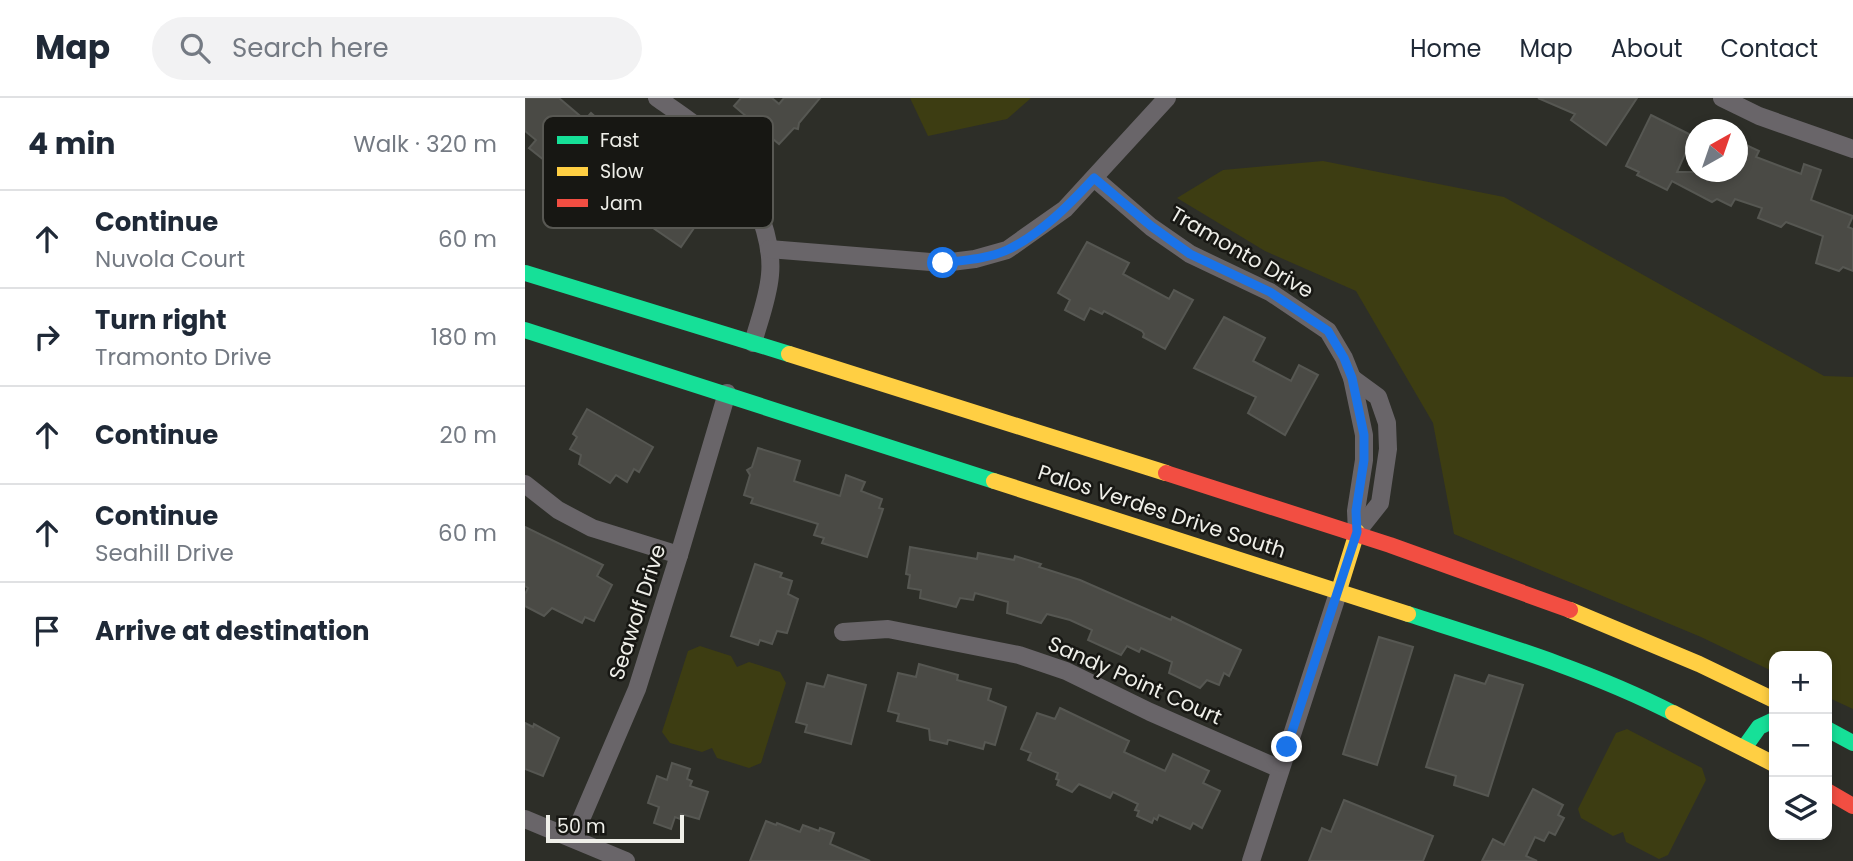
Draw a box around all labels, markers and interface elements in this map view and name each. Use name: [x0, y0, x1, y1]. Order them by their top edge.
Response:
search box: [152, 17, 642, 80]
text: Map: [35, 24, 110, 71]
icon: search: [176, 29, 214, 67]
text: Search here: [232, 30, 389, 66]
text: Home: [1410, 32, 1482, 65]
text: Map: [1520, 32, 1573, 65]
text: About: [1611, 32, 1682, 65]
text: Contact: [1720, 32, 1818, 65]
legend: [543, 116, 773, 228]
north arrow: [1685, 119, 1748, 182]
text: 4 min: [28, 122, 116, 165]
text: Fast: [600, 127, 639, 154]
text: Walk · 320 m: [353, 128, 497, 160]
text: Slow: [600, 158, 644, 185]
text: Jam: [600, 190, 642, 217]
street label: Tramonto Drive: [1165, 199, 1319, 305]
text: Continue: [95, 204, 218, 240]
icon: ahead: [28, 220, 66, 258]
text: 60 m: [438, 223, 497, 255]
text: Nuvola Court: [95, 243, 245, 275]
route start: [927, 247, 958, 278]
text: Turn right: [95, 302, 227, 338]
icon: right: [28, 318, 66, 356]
text: 180 m: [431, 321, 497, 353]
text: Tramonto Drive: [95, 341, 272, 373]
icon: ahead: [28, 416, 66, 454]
text: Continue: [95, 417, 218, 453]
text: 20 m: [439, 419, 497, 451]
street label: Palos Verdes Drive South: [1034, 457, 1290, 565]
text: Continue: [95, 498, 218, 534]
icon: ahead: [28, 514, 66, 552]
text: 60 m: [438, 517, 497, 549]
text: Seahill Drive: [95, 537, 234, 569]
street label: Seawolf Drive: [601, 541, 673, 683]
icon: arrive: [28, 612, 66, 650]
text: Arrive at destination: [95, 613, 370, 649]
street label: Sandy Point Court: [1043, 629, 1227, 731]
map controls: [1769, 651, 1832, 840]
button: +: [1769, 651, 1832, 714]
button: −: [1769, 714, 1832, 777]
route end: [1271, 731, 1302, 762]
button: layers: [1769, 777, 1832, 840]
scale bar: [546, 812, 684, 844]
text: 50 m: [557, 813, 606, 840]

